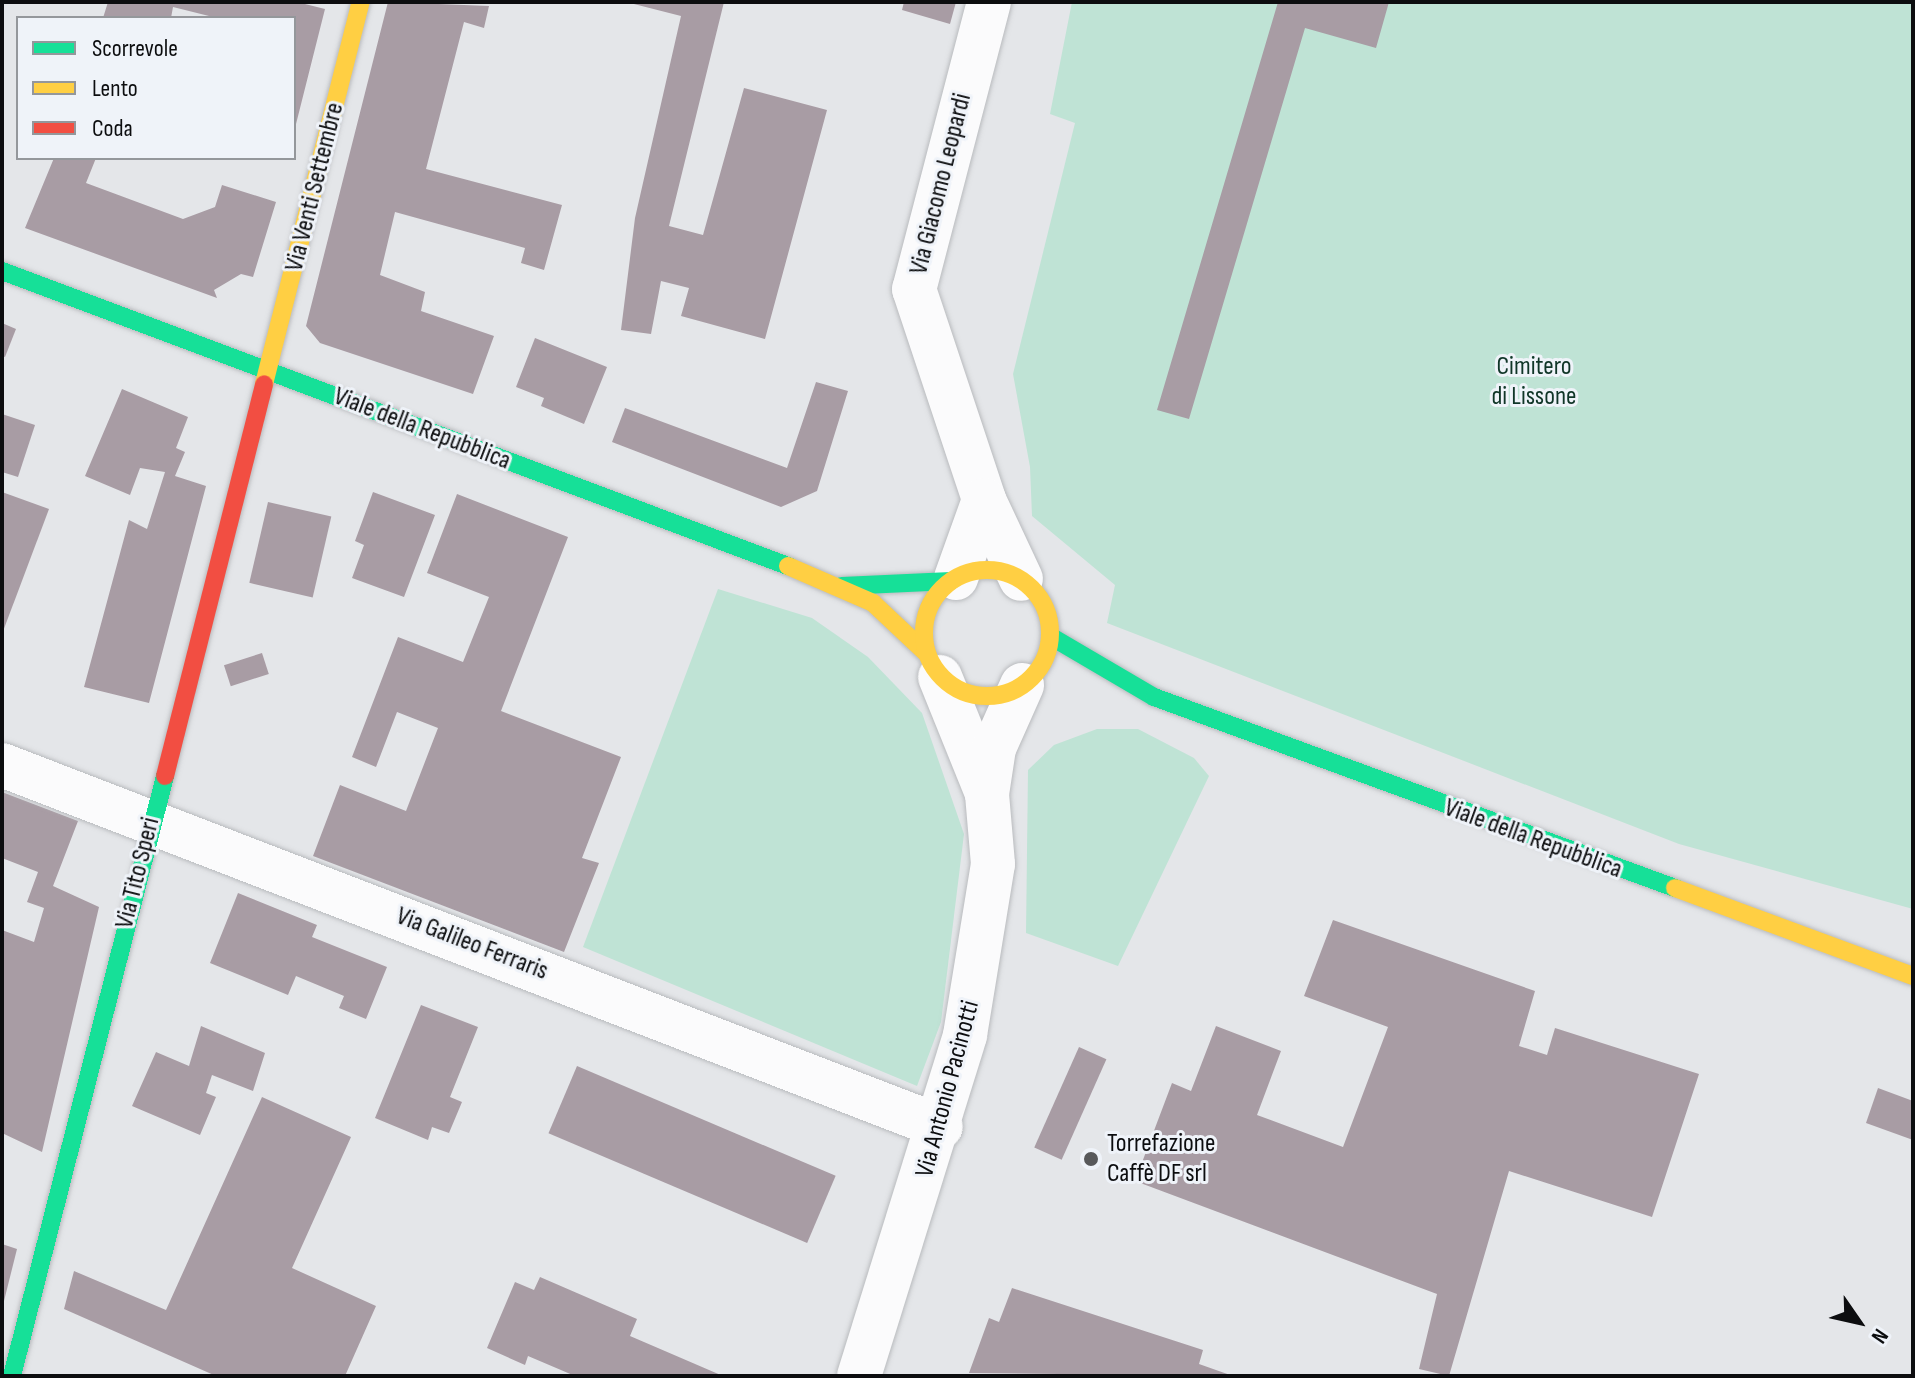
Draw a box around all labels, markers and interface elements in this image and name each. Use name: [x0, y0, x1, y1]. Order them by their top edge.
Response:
legend: [16, 16, 296, 160]
text: Scorrevole: [92, 34, 178, 63]
text: Lento: [92, 74, 138, 103]
street label: Via Giacomo Leopardi: [903, 90, 979, 278]
street label: Via Venti Settembre: [279, 99, 351, 275]
text: Coda: [92, 114, 133, 143]
park label: Cimitero di Lissone: [1491, 351, 1577, 412]
street label: Viale della Repubblica: [329, 381, 515, 477]
street label: Viale della Repubblica: [1440, 792, 1626, 886]
street label: Via Tito Speri: [109, 814, 167, 932]
street label: Via Galileo Ferraris: [392, 901, 552, 987]
street label: Via Antonio Pacinotti: [909, 997, 987, 1181]
place label: Torrefazione Caffè DF srl: [1107, 1128, 1215, 1190]
marker: Torrefazione Caffè DF srl: [1082, 1150, 1100, 1168]
north arrow: [1819, 1282, 1899, 1362]
text: N: [1865, 1323, 1894, 1348]

